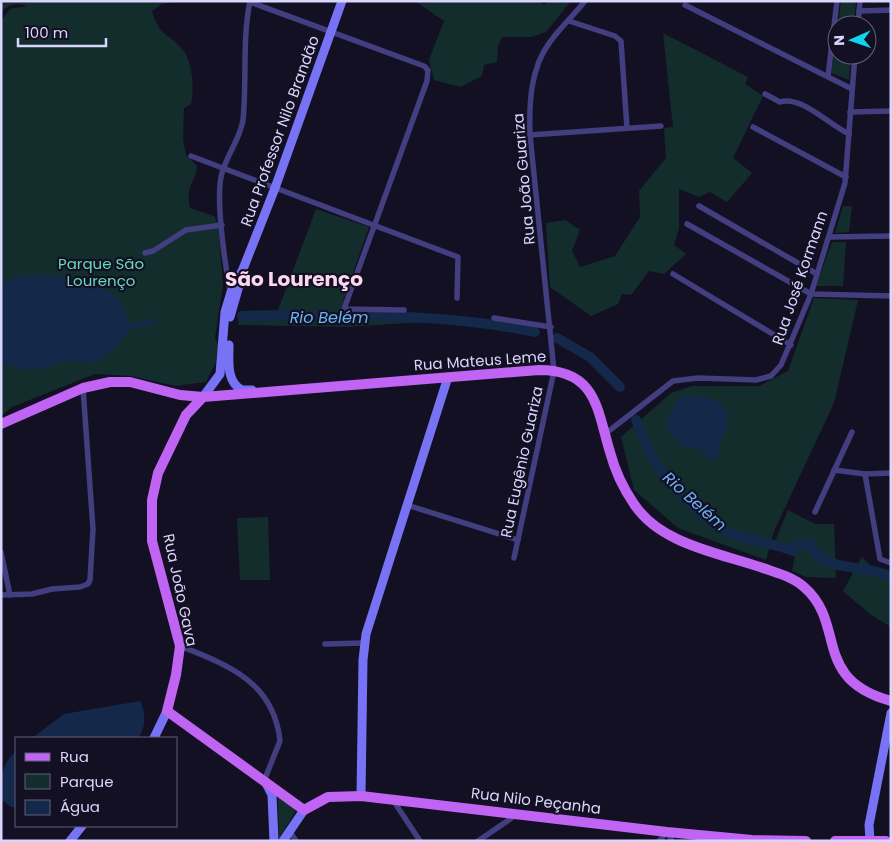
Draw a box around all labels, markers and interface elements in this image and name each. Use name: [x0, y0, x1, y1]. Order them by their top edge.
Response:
scale bar: [18, 15, 105, 47]
north arrow: [827, 15, 877, 65]
text: 100 m: [25, 22, 68, 43]
street label: Rua Professor Nilo Brandão: [235, 32, 324, 229]
text: N: [829, 35, 849, 46]
street label: Rua João Guariza: [507, 112, 540, 246]
street label: Rua José Kormann: [767, 208, 832, 348]
park label: Parque São Lourenço: [58, 253, 144, 291]
district label: São Lourenço: [225, 265, 363, 293]
water label: Rio Belém: [290, 306, 368, 329]
street label: Rua Mateus Leme: [413, 345, 547, 376]
street label: Rua Eugênio Guariza: [495, 384, 548, 539]
water label: Rio Belém: [658, 466, 732, 536]
street label: Rua João Gava: [158, 532, 203, 648]
legend: [15, 737, 178, 827]
text: Rua: [60, 746, 89, 767]
text: Parque: [60, 771, 113, 792]
street label: Rua Nilo Peçanha: [470, 782, 602, 819]
text: Água: [60, 796, 100, 817]

